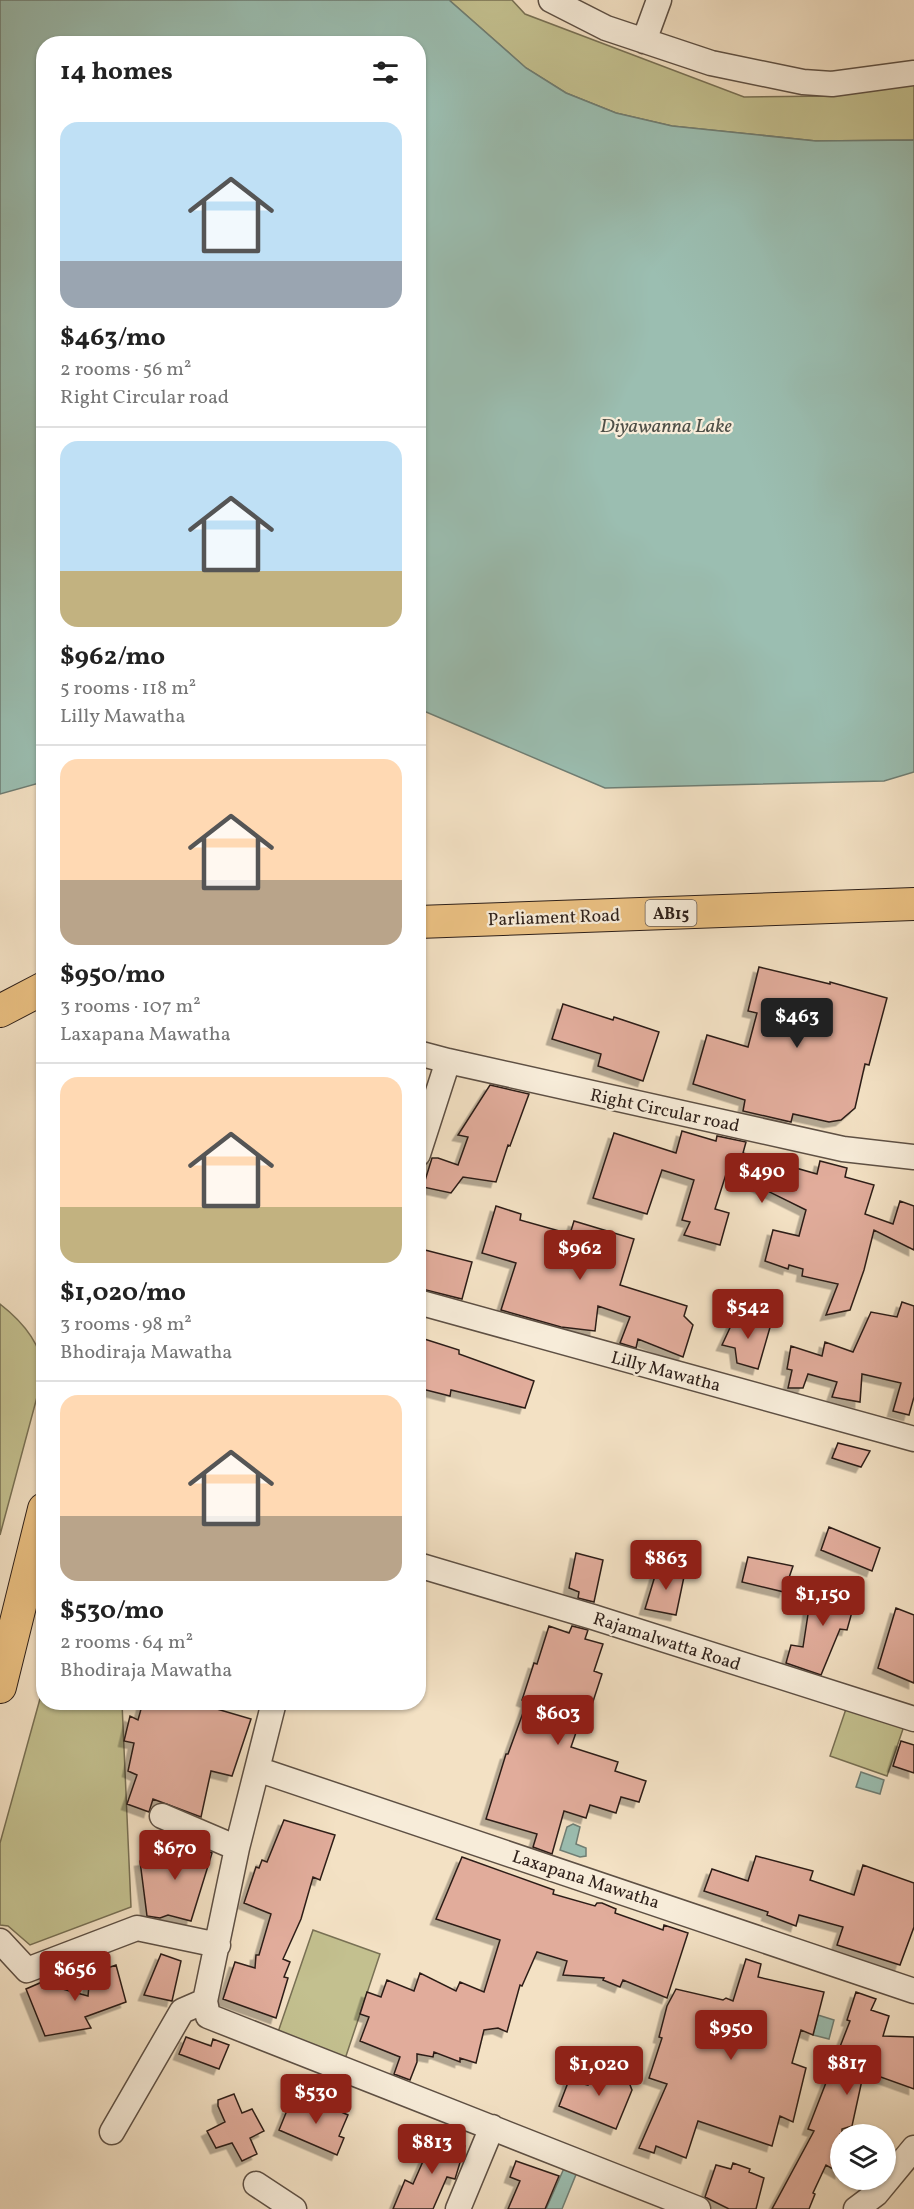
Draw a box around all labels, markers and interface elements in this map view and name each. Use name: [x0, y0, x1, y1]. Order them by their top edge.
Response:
text: 14 homes: [60, 54, 173, 90]
icon: filters: [369, 56, 402, 89]
icon: home: [177, 161, 285, 269]
text: $463/mo: [60, 320, 166, 356]
text: 2 rooms · 56 m²: [60, 356, 191, 384]
text: Right Circular road: [60, 384, 229, 412]
water label: Diyawanna Lake: [600, 413, 733, 441]
icon: home: [177, 480, 285, 588]
text: $962/mo: [60, 639, 165, 675]
text: 5 rooms · 118 m²: [60, 675, 196, 703]
text: Lilly Mawatha: [60, 703, 185, 731]
icon: home: [177, 798, 285, 906]
road number: AB15: [646, 900, 696, 926]
street label: Parliament Road: [487, 904, 621, 933]
text: $950/mo: [60, 957, 165, 993]
text: 3 rooms · 107 m²: [60, 993, 201, 1021]
pin: $463: [761, 998, 833, 1049]
text: $463: [775, 1003, 819, 1031]
text: Laxapana Mawatha: [60, 1021, 231, 1049]
street label: Right Circular road: [588, 1083, 742, 1140]
icon: home: [177, 1116, 285, 1224]
pin: $490: [726, 1153, 798, 1204]
text: $490: [739, 1158, 785, 1186]
pin: $962: [544, 1230, 616, 1281]
text: $962: [558, 1235, 602, 1263]
text: $1,020/mo: [60, 1275, 186, 1311]
pin: $542: [712, 1289, 784, 1340]
text: $542: [726, 1294, 770, 1322]
text: 3 rooms · 98 m²: [60, 1311, 192, 1339]
text: Bhodiraja Mawatha: [60, 1339, 232, 1367]
street label: Lilly Mawatha: [608, 1346, 723, 1399]
icon: home: [177, 1434, 285, 1542]
pin: $863: [630, 1540, 702, 1591]
text: $863: [644, 1545, 688, 1573]
pin: $1,150: [774, 1576, 872, 1627]
text: $1,150: [796, 1581, 850, 1609]
text: $530/mo: [60, 1593, 164, 1629]
street label: Rajamalwatta Road: [589, 1607, 744, 1678]
text: 2 rooms · 64 m²: [60, 1629, 193, 1657]
text: Bhodiraja Mawatha: [60, 1657, 232, 1685]
pin: $603: [522, 1695, 594, 1746]
text: $603: [536, 1700, 580, 1728]
pin: $670: [139, 1830, 211, 1881]
text: $670: [153, 1835, 197, 1863]
street label: Laxapana Mawatha: [509, 1845, 662, 1916]
pin: $656: [39, 1951, 111, 2002]
text: $656: [54, 1956, 96, 1984]
pin: $950: [695, 2010, 767, 2061]
text: $950: [709, 2015, 753, 2043]
pin: $817: [811, 2045, 883, 2096]
pin: $1,020: [550, 2046, 648, 2097]
text: $817: [827, 2050, 867, 2078]
text: $1,020: [569, 2051, 629, 2079]
pin: $530: [280, 2074, 352, 2125]
text: $530: [295, 2079, 338, 2107]
pin: $813: [396, 2124, 468, 2175]
map controls: [830, 2124, 896, 2190]
button: layers: [830, 2124, 896, 2190]
text: $813: [412, 2129, 452, 2157]

